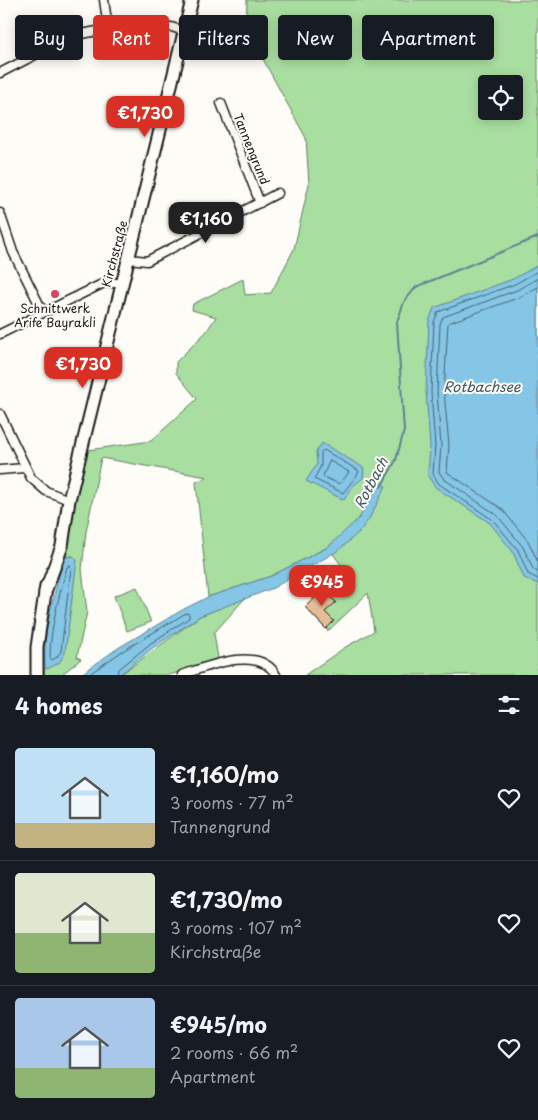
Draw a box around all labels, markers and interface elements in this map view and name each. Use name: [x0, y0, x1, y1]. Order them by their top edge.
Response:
chip: Buy: [15, 15, 83, 60]
chip: Rent: [93, 15, 169, 60]
chip: Filters: [179, 15, 268, 60]
chip: New: [278, 15, 352, 60]
chip: Apartment: [362, 15, 494, 60]
map controls: [478, 75, 523, 120]
button: locate: [478, 75, 523, 120]
pin: €1,730: [104, 96, 186, 138]
text: €1,730: [117, 100, 173, 124]
street label: Tannengrund: [229, 110, 274, 187]
pin: €1,160: [165, 202, 247, 244]
text: €1,160: [180, 206, 232, 230]
street label: Kirchstraße: [96, 218, 132, 289]
marker: Schnittwerk Arife Bayrakli: [49, 288, 61, 300]
place label: Schnittwerk Arife Bayrakli: [14, 299, 96, 331]
pin: €1,730: [42, 346, 124, 389]
text: €1,730: [55, 351, 111, 375]
water label: Rotbachsee: [443, 376, 522, 397]
water label: Rotbach: [348, 453, 393, 512]
pin: €945: [292, 564, 352, 607]
text: €945: [300, 569, 344, 593]
text: 4 homes: [15, 689, 102, 721]
icon: filters: [495, 691, 523, 719]
text: €1,160/mo: [170, 758, 279, 790]
icon: home: [55, 768, 115, 828]
icon: heart: [495, 784, 523, 812]
text: 3 rooms · 77 m²: [170, 790, 294, 814]
text: Tannengrund: [170, 814, 271, 838]
text: €1,730/mo: [170, 883, 282, 915]
icon: home: [55, 893, 115, 953]
icon: heart: [495, 909, 523, 937]
text: 3 rooms · 107 m²: [170, 915, 302, 939]
text: Kirchstraße: [170, 939, 261, 963]
text: €945/mo: [170, 1008, 267, 1040]
icon: home: [55, 1018, 115, 1078]
icon: heart: [495, 1034, 523, 1062]
text: 2 rooms · 66 m²: [170, 1040, 298, 1064]
text: Apartment: [170, 1064, 255, 1088]

